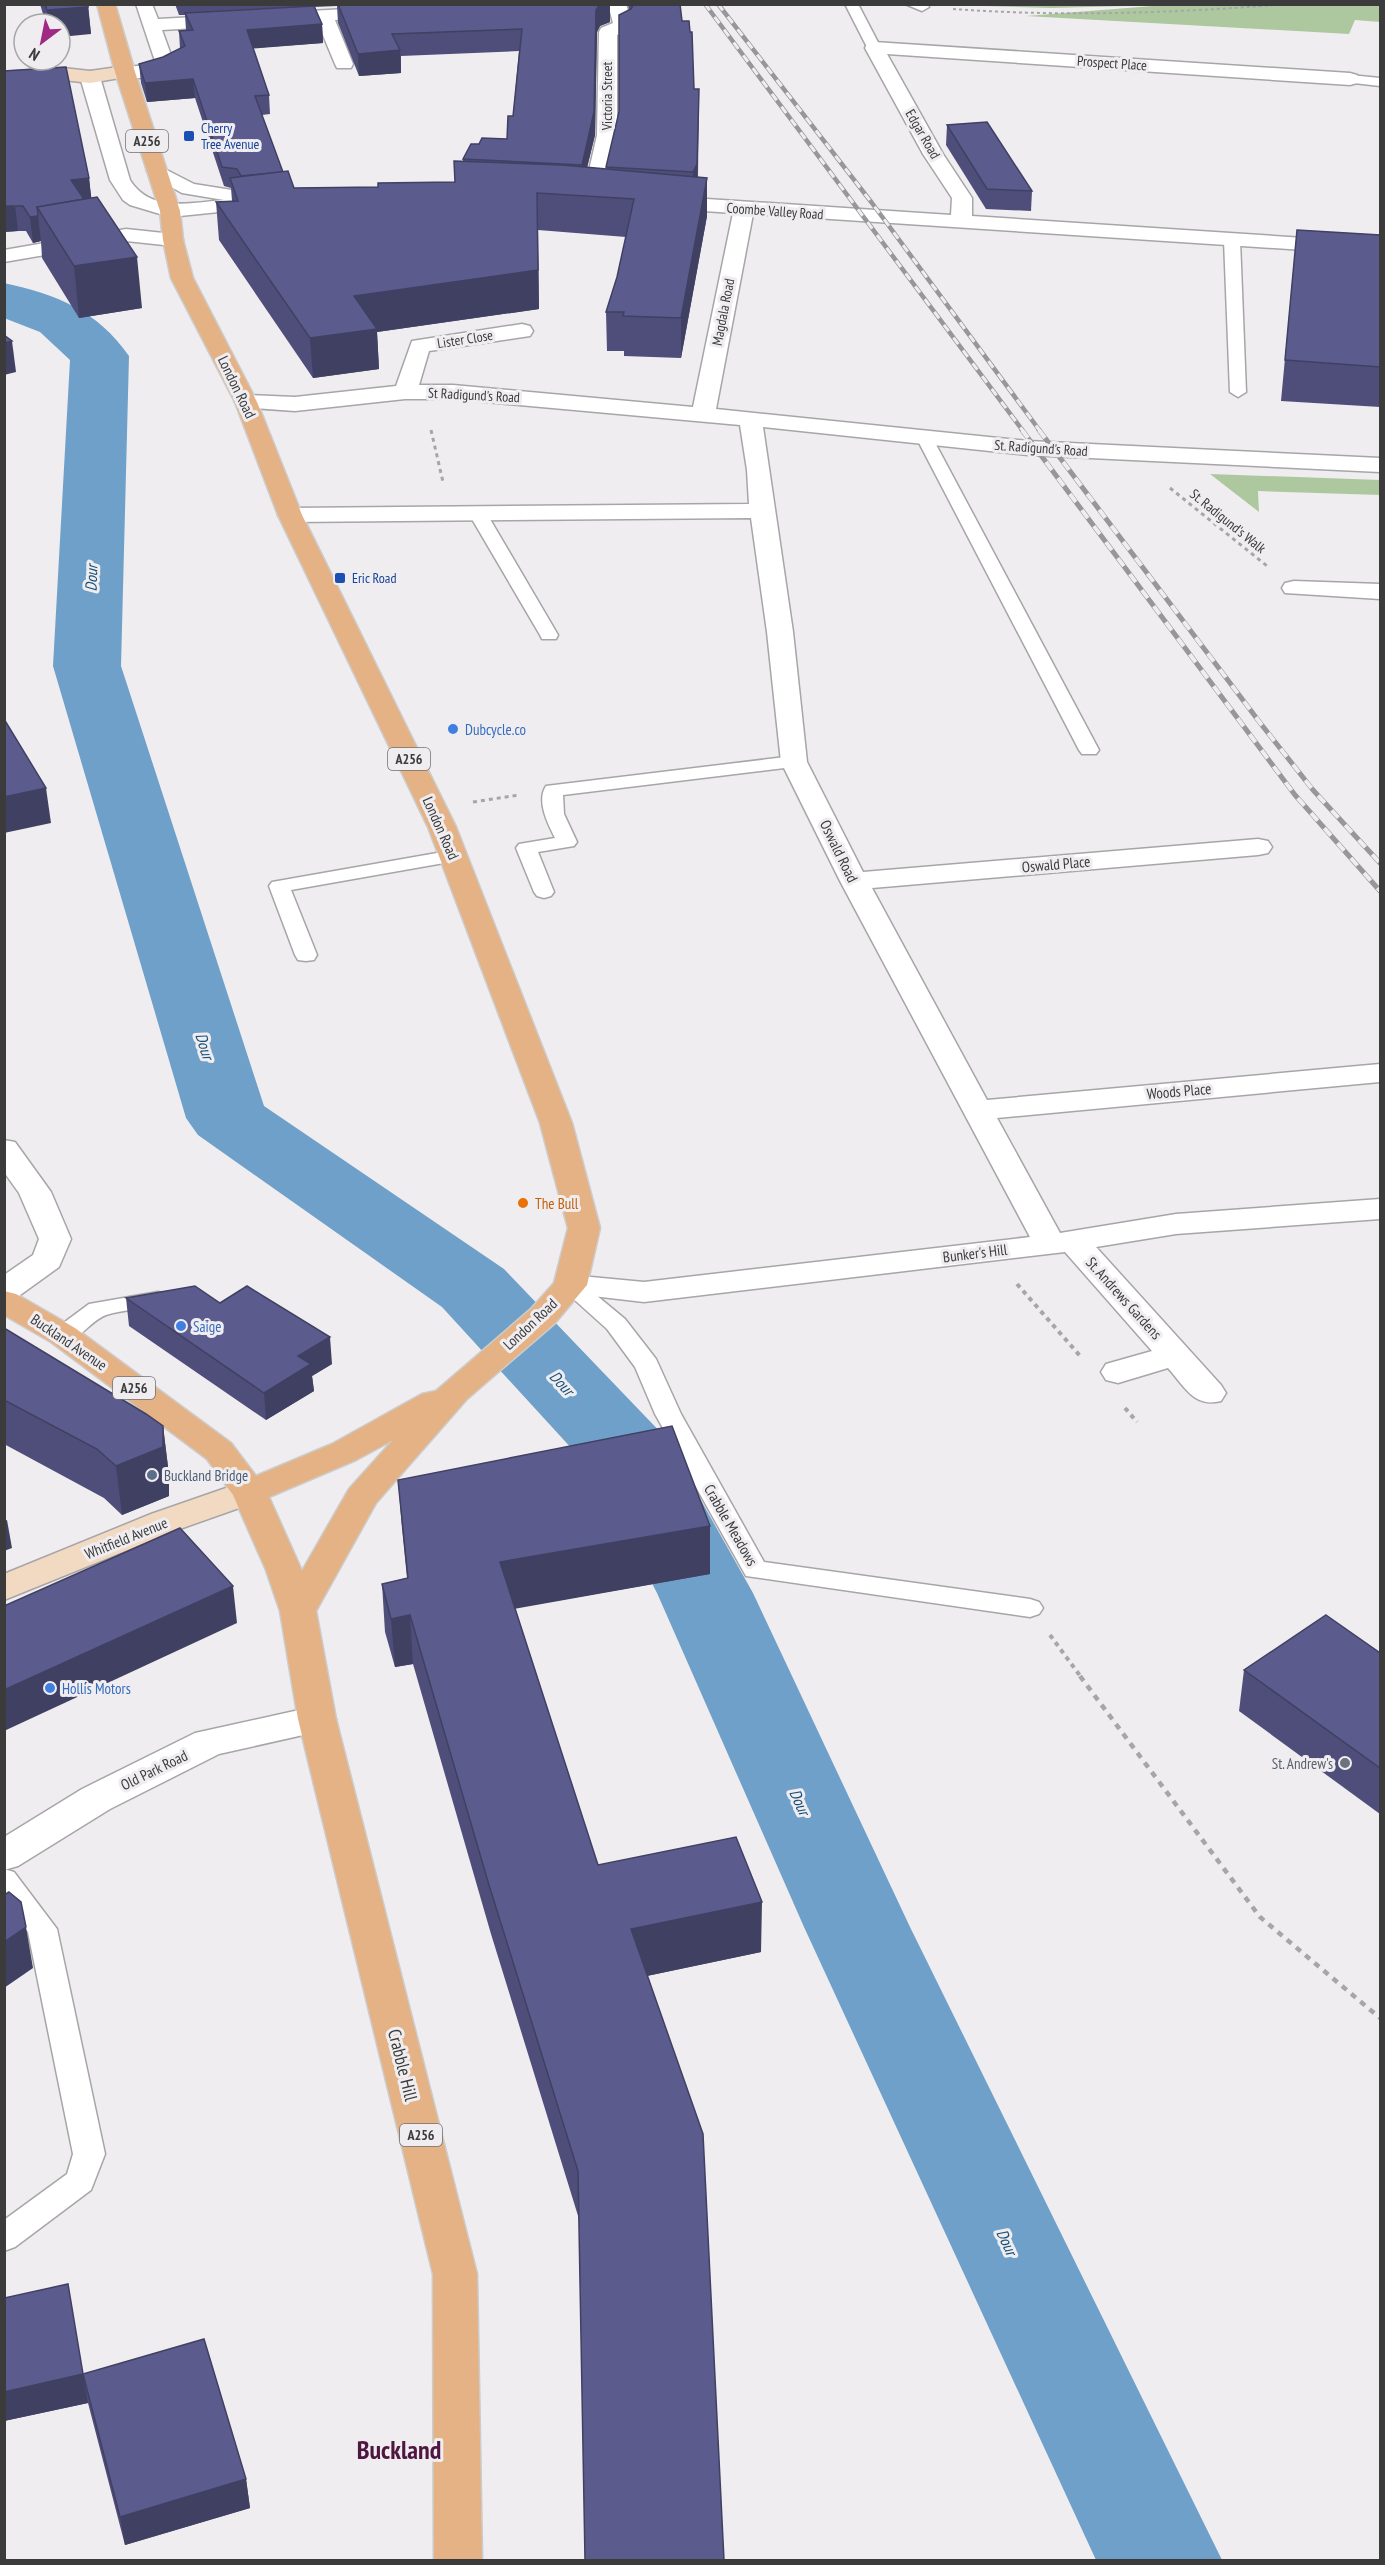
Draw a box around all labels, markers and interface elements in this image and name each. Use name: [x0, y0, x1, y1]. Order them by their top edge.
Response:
north arrow: [12, 12, 72, 72]
text: N: [25, 44, 43, 65]
street label: Prospect Place: [1077, 52, 1148, 74]
street label: Victoria Street: [598, 61, 616, 131]
street label: Edgar Road: [902, 106, 944, 162]
place label: Cherry Tree Avenue: [201, 119, 260, 153]
marker: Cherry Tree Avenue: [182, 129, 196, 143]
road number: A256: [126, 130, 168, 152]
street label: Coombe Valley Road: [726, 199, 824, 223]
street label: Magdala Road: [708, 277, 738, 347]
street label: Lister Close: [436, 326, 494, 352]
street label: London Road: [214, 353, 260, 421]
street label: St Radigund's Road: [428, 384, 520, 406]
street label: St. Radigund's Road: [994, 436, 1088, 460]
street label: St. Radigund's Walk: [1186, 485, 1270, 558]
water label: Dour: [81, 562, 102, 592]
place label: Eric Road: [352, 569, 396, 587]
marker: Eric Road: [333, 571, 347, 585]
place label: Dubcycle.co: [465, 720, 526, 739]
marker: Dubcycle.co: [446, 722, 460, 736]
road number: A256: [388, 748, 430, 770]
street label: London Road: [419, 794, 463, 862]
street label: Oswald Road: [816, 817, 862, 885]
street label: Oswald Place: [1021, 852, 1091, 876]
water label: Dour: [192, 1030, 219, 1064]
street label: Woods Place: [1146, 1079, 1212, 1103]
place label: The Bull: [535, 1194, 579, 1213]
marker: The Bull: [516, 1196, 530, 1210]
street label: Bunker's Hill: [942, 1240, 1009, 1266]
street label: St. Andrews Gardens: [1082, 1253, 1166, 1343]
street label: London Road: [499, 1294, 561, 1354]
street label: Buckland Avenue: [27, 1310, 111, 1374]
place label: Saige: [193, 1317, 221, 1336]
marker: Saige: [174, 1319, 188, 1333]
water label: Dour: [546, 1366, 580, 1401]
road number: A256: [113, 1377, 155, 1399]
place label: Buckland Bridge: [164, 1466, 248, 1485]
marker: Buckland Bridge: [145, 1468, 159, 1482]
street label: Crabble Meadows: [700, 1481, 762, 1569]
street label: Whitfield Avenue: [82, 1513, 170, 1563]
place label: Hollis Motors: [62, 1679, 131, 1698]
marker: Hollis Motors: [43, 1681, 57, 1695]
street label: Old Park Road: [117, 1746, 191, 1794]
place label: St. Andrew's: [1272, 1754, 1333, 1773]
marker: St. Andrew's: [1338, 1756, 1352, 1770]
water label: Dour: [785, 1786, 816, 1821]
street label: Crabble Hill: [383, 2027, 423, 2104]
road number: A256: [400, 2124, 442, 2146]
water label: Dour: [992, 2226, 1023, 2261]
district label: Buckland: [357, 2433, 441, 2466]

